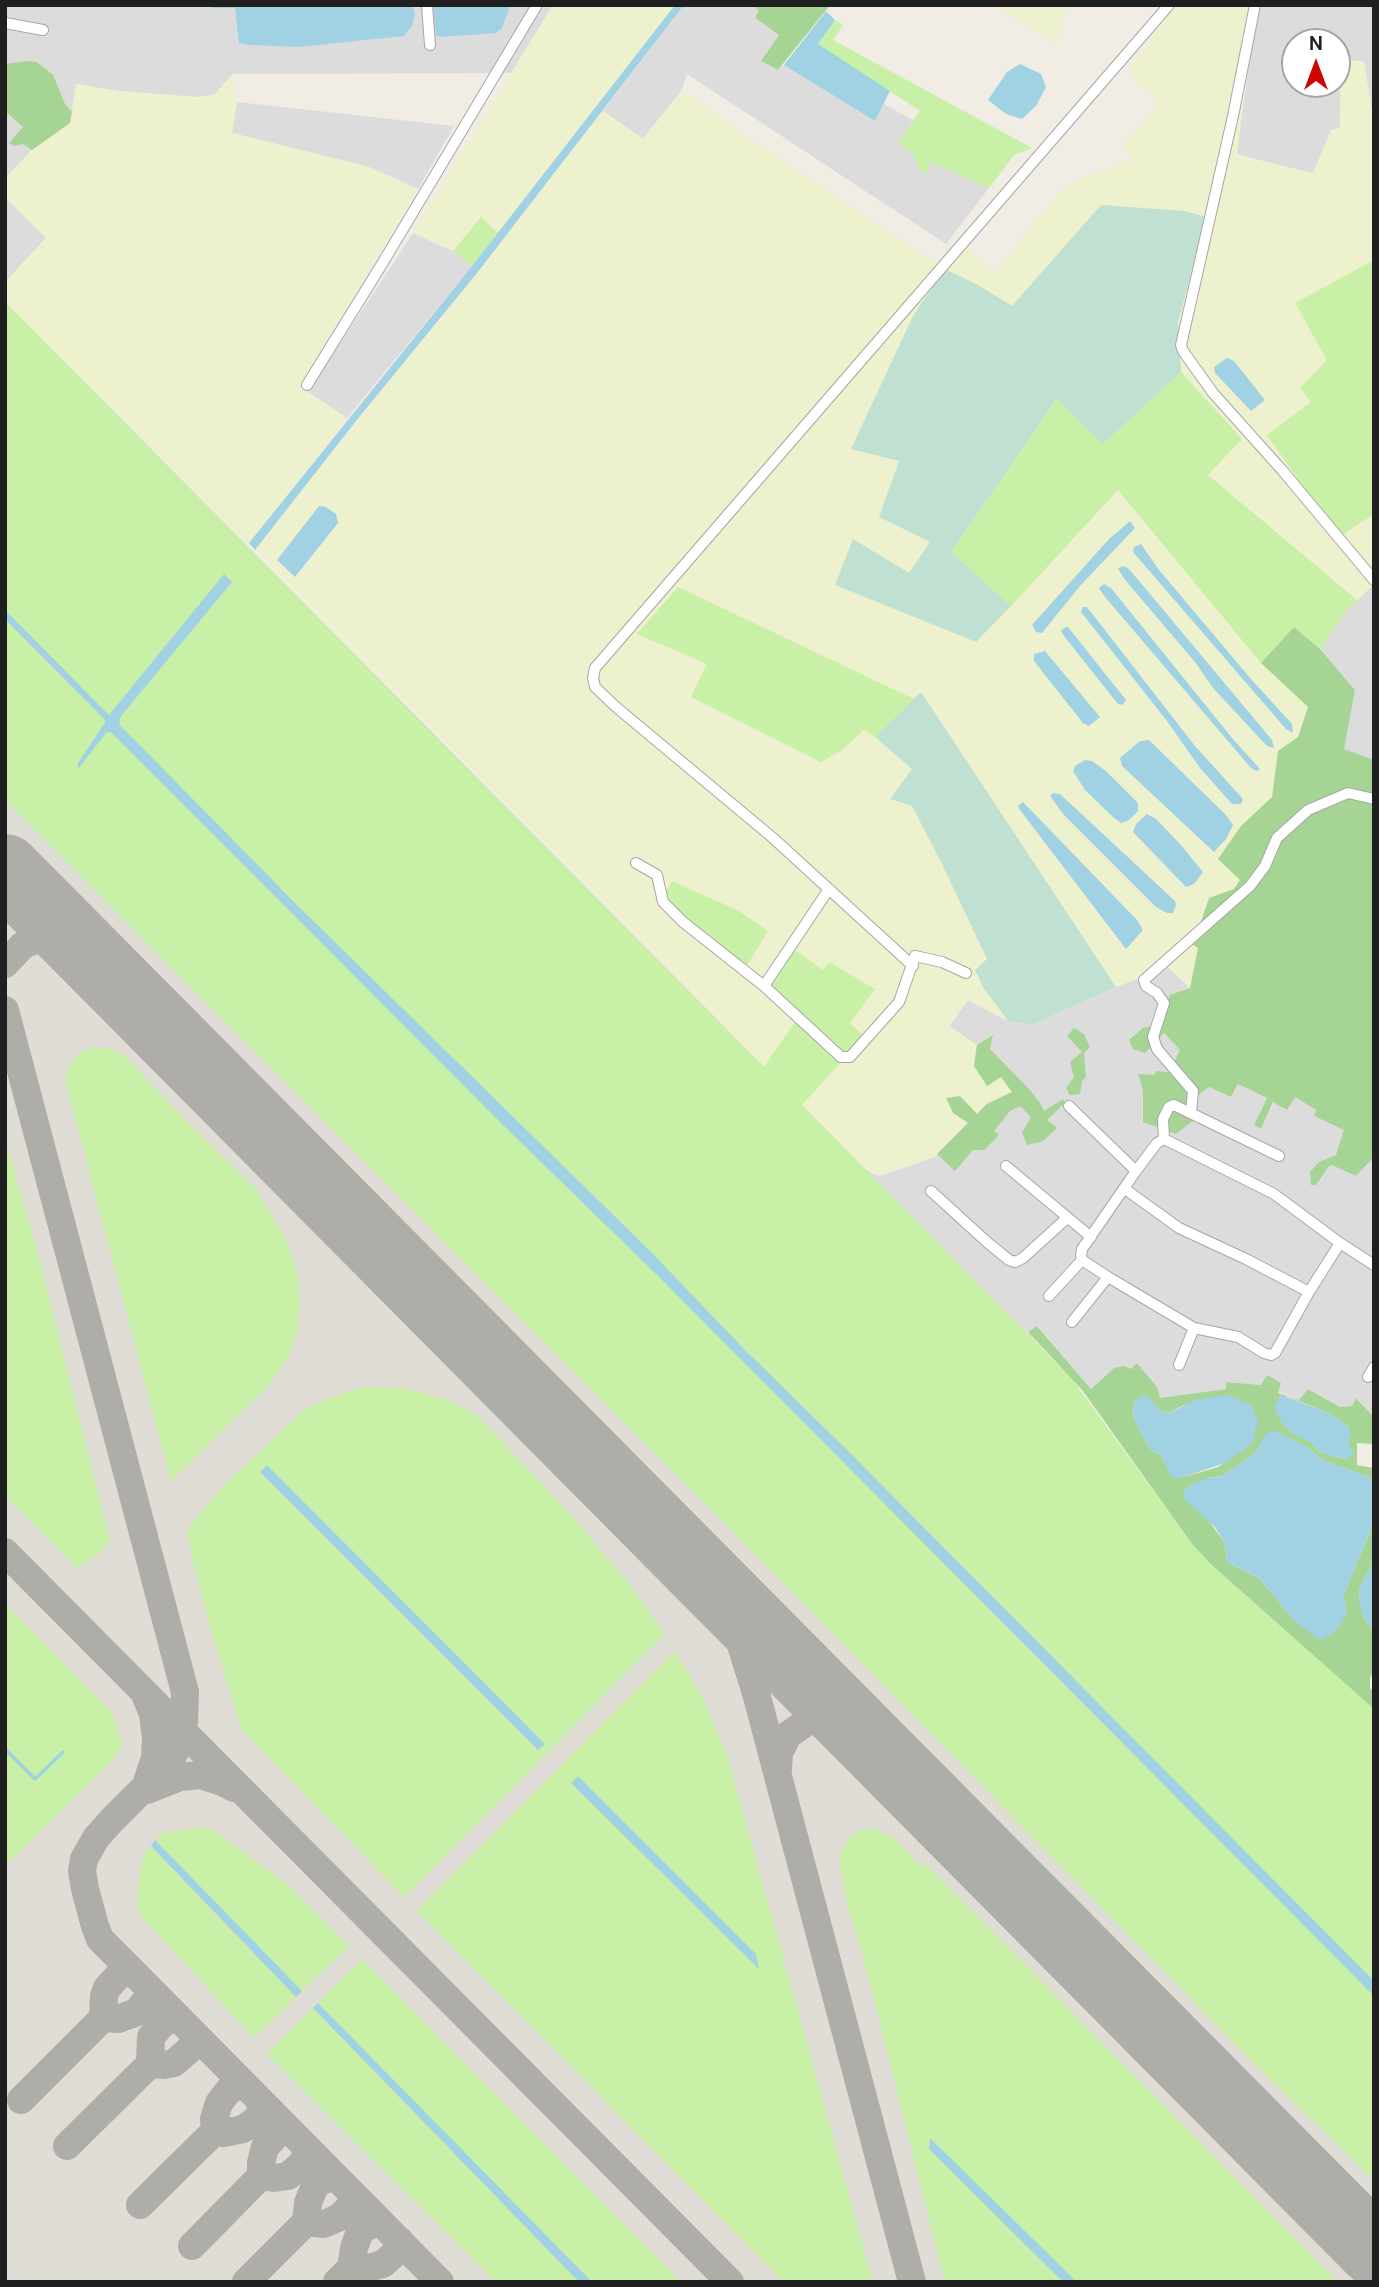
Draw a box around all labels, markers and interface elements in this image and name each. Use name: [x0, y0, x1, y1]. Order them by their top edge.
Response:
north arrow: [1281, 28, 1351, 98]
text: N: [1309, 31, 1323, 56]

